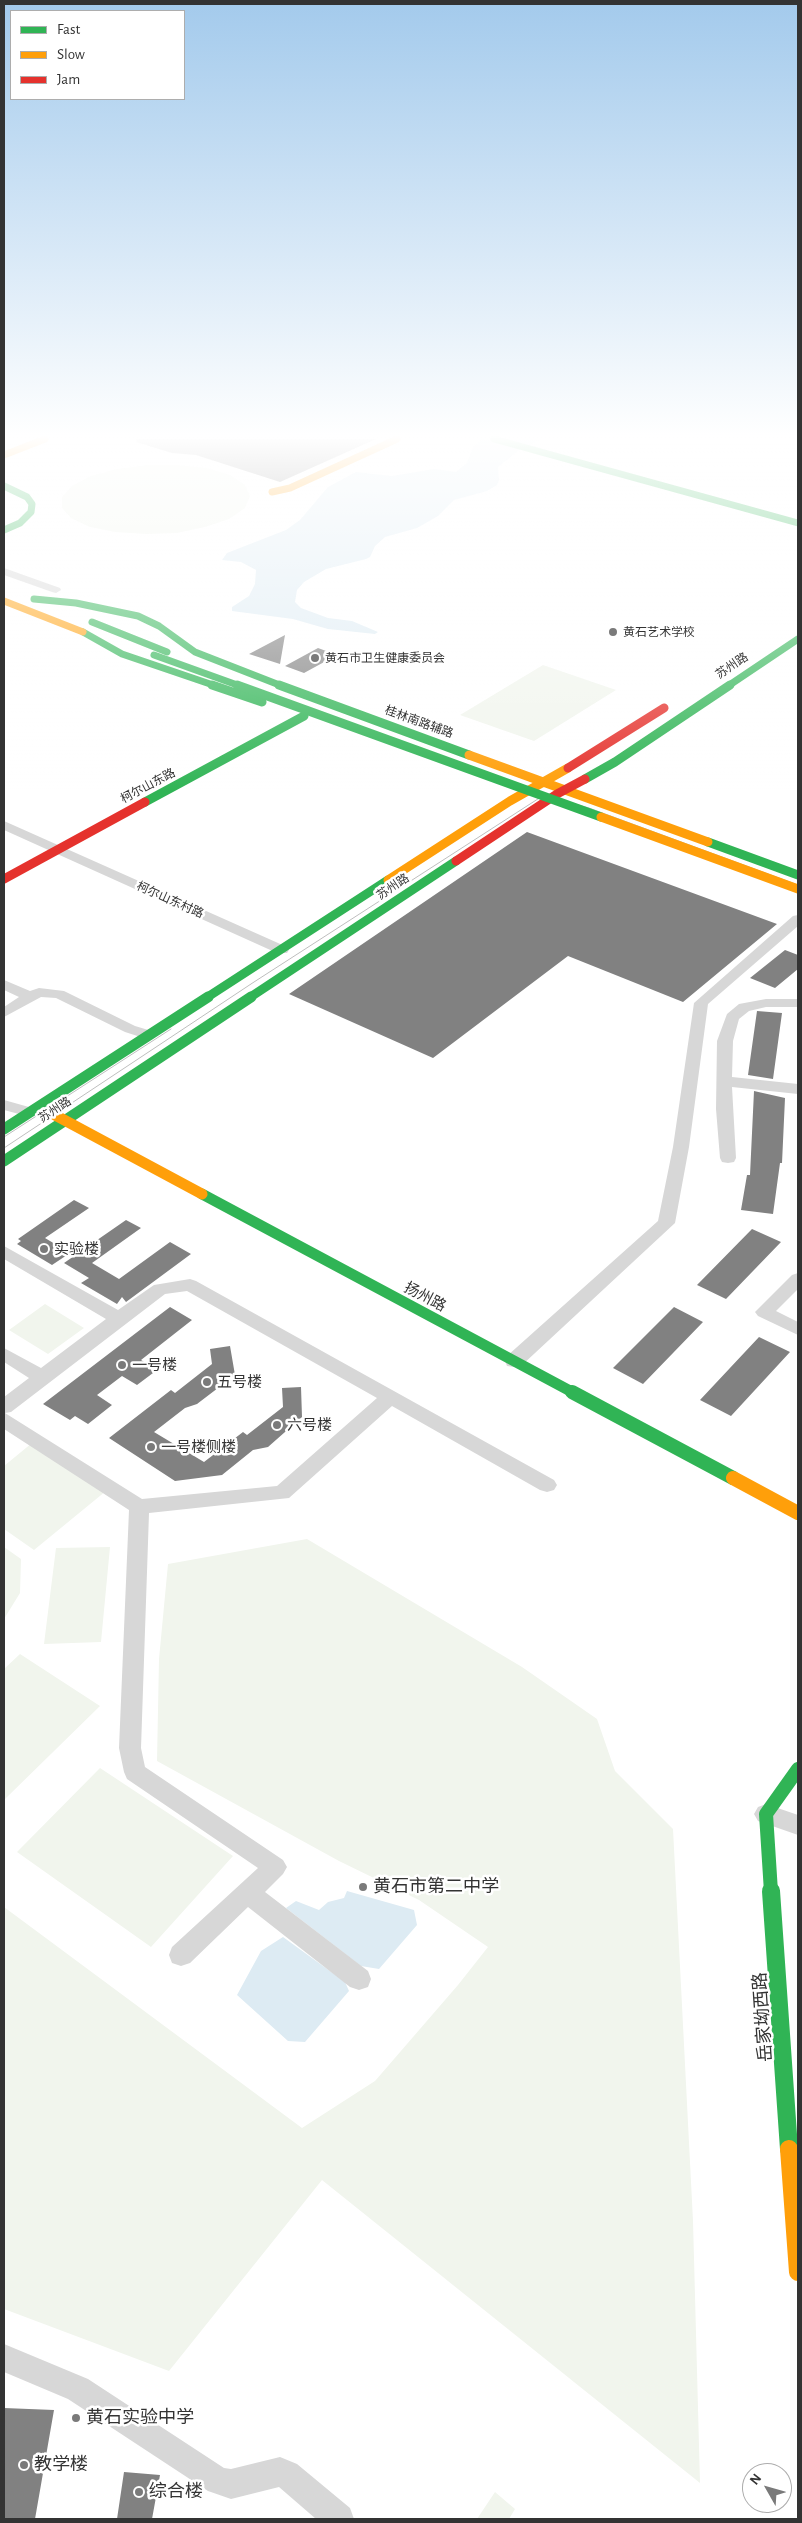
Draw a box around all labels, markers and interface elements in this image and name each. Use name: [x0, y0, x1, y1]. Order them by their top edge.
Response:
legend: [10, 10, 185, 100]
text: Fast: [57, 22, 80, 37]
text: Slow: [57, 47, 85, 62]
text: Jam: [57, 72, 80, 87]
place label: 黄石艺术学校: [623, 625, 695, 639]
marker: 黄石艺术学校: [607, 626, 619, 638]
street label: 苏州路: [713, 650, 751, 682]
place label: 黄石市卫生健康委员会: [325, 651, 445, 665]
marker: 黄石市卫生健康委员会: [309, 652, 321, 664]
street label: 桂林南路辅路: [383, 703, 455, 741]
street label: 柯尔山东路: [118, 766, 178, 806]
street label: 苏州路: [374, 871, 412, 903]
street label: 柯尔山东村路: [134, 879, 206, 921]
street label: 苏州路: [36, 1094, 74, 1126]
place label: 实验楼: [54, 1240, 99, 1258]
marker: 实验楼: [38, 1243, 50, 1255]
street label: 扬州路: [401, 1278, 449, 1316]
place label: 一号楼: [132, 1356, 177, 1374]
marker: 一号楼: [116, 1359, 128, 1371]
place label: 五号楼: [217, 1373, 262, 1391]
marker: 五号楼: [201, 1376, 213, 1388]
place label: 六号楼: [287, 1416, 332, 1434]
marker: 六号楼: [271, 1419, 283, 1431]
place label: 一号楼侧楼: [161, 1438, 236, 1456]
marker: 一号楼侧楼: [145, 1441, 157, 1453]
place label: 黄石市第二中学: [373, 1876, 499, 1898]
marker: 黄石市第二中学: [357, 1881, 369, 1893]
street label: 岳家坳西路: [749, 1971, 777, 2063]
place label: 黄石实验中学: [86, 2407, 194, 2429]
marker: 黄石实验中学: [70, 2412, 82, 2424]
place label: 教学楼: [34, 2454, 88, 2476]
marker: 教学楼: [18, 2459, 30, 2471]
north arrow: [742, 2463, 792, 2513]
text: N: [747, 2471, 764, 2488]
place label: 综合楼: [149, 2481, 203, 2503]
marker: 综合楼: [133, 2486, 145, 2498]

